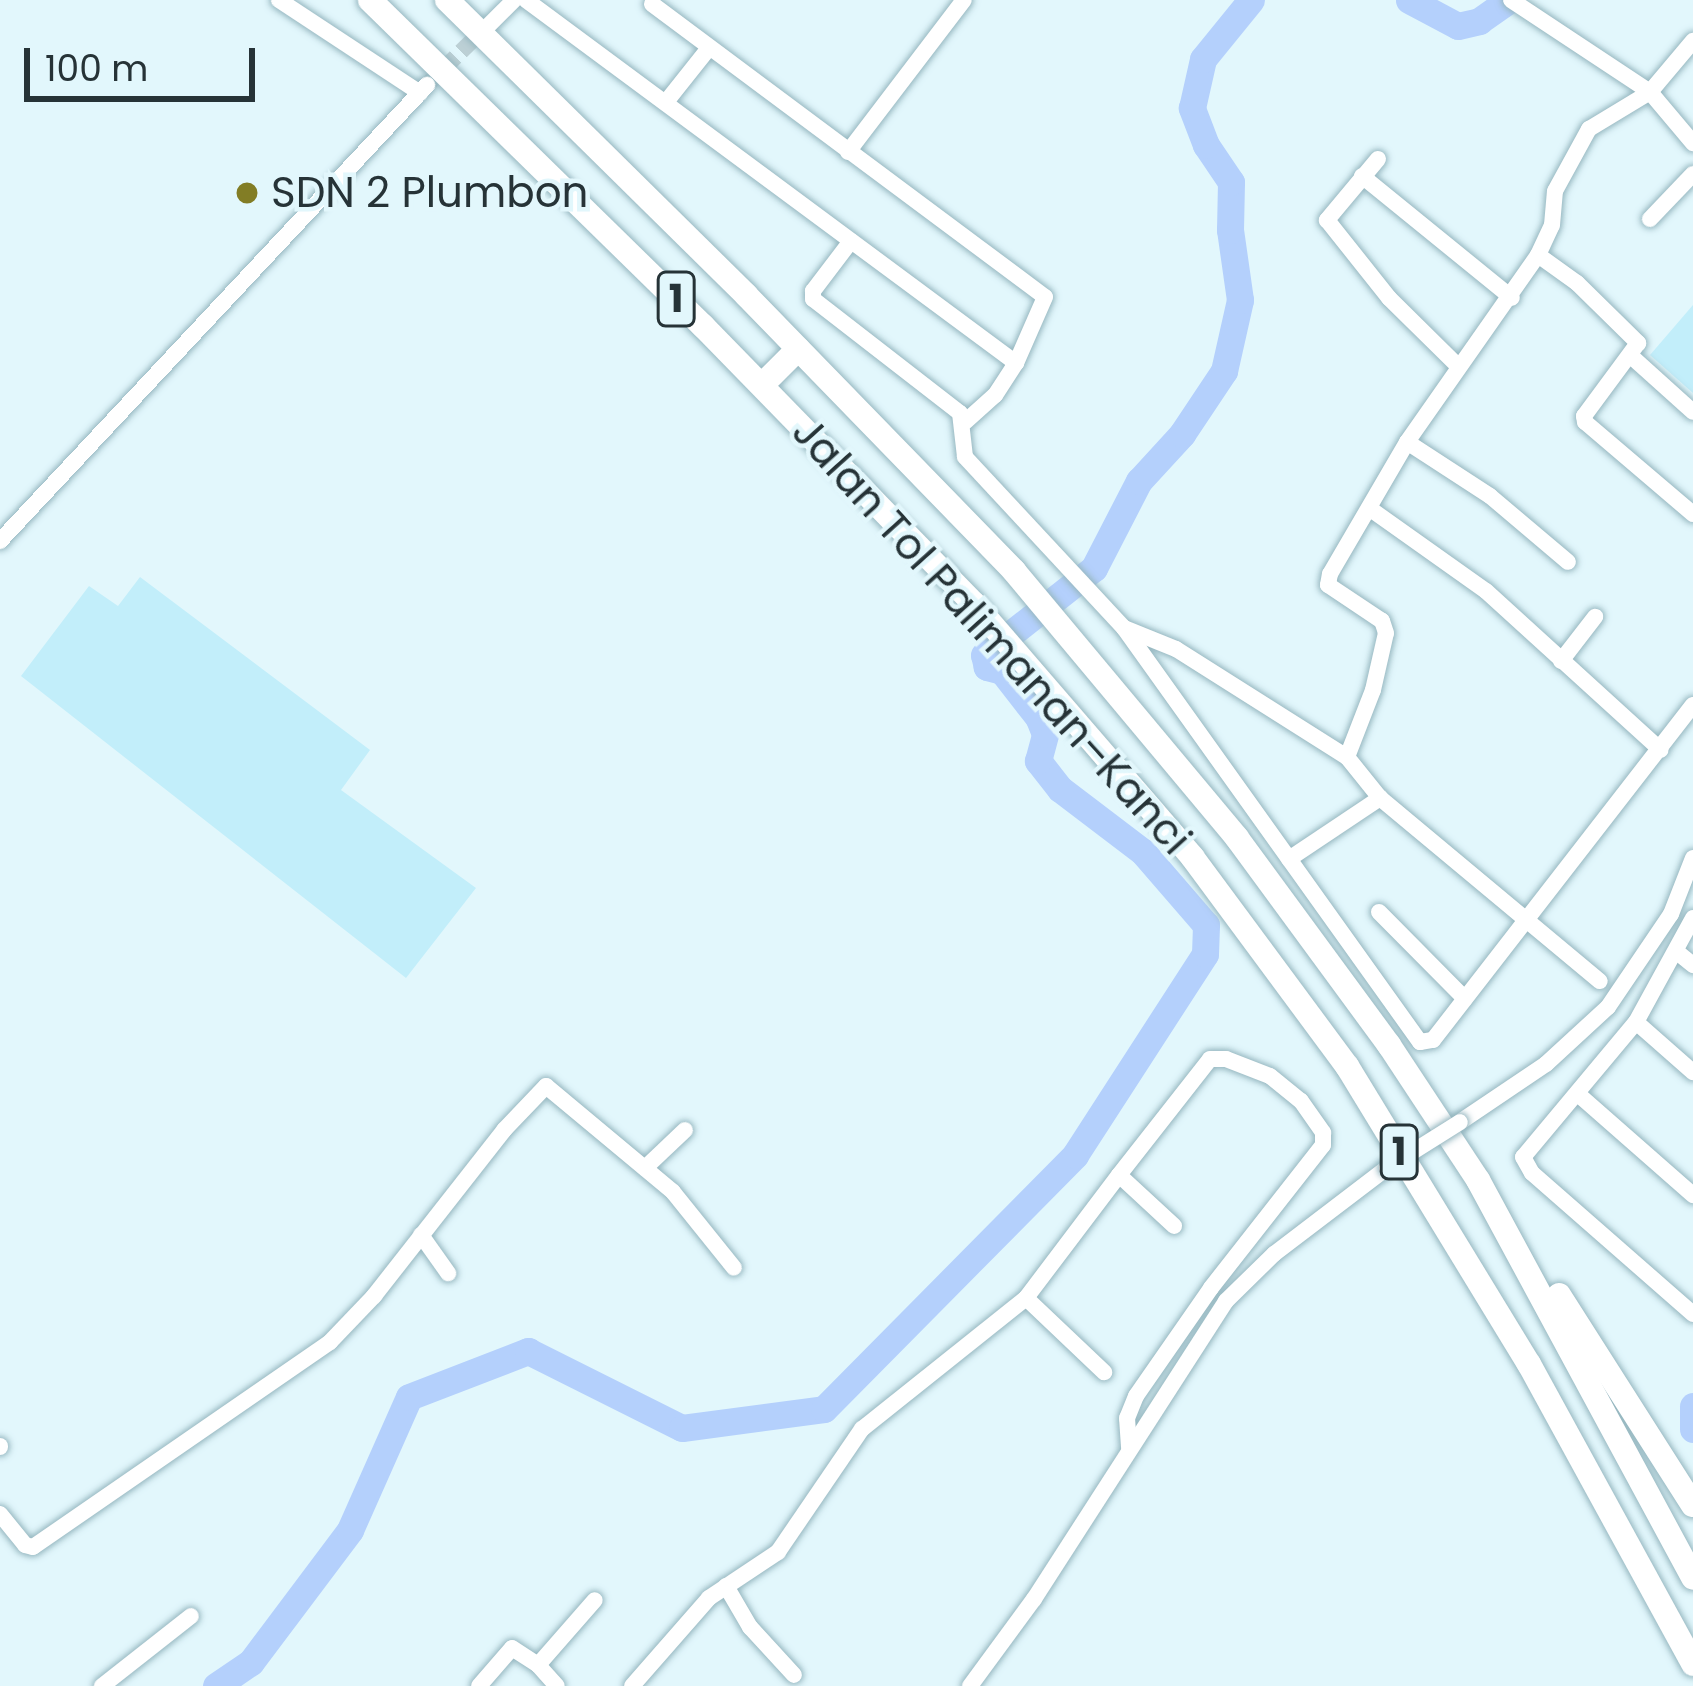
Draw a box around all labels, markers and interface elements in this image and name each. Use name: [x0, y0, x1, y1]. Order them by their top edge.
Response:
scale bar: [30, 24, 261, 98]
text: 100 m: [45, 43, 148, 94]
place label: SDN 2 Plumbon: [271, 168, 588, 218]
marker: SDN 2 Plumbon: [234, 180, 260, 206]
road number: 1: [655, 266, 697, 332]
street label: Jalan Tol Palimanan–Kanci: [781, 407, 1201, 865]
road number: 1: [1378, 1119, 1420, 1185]

